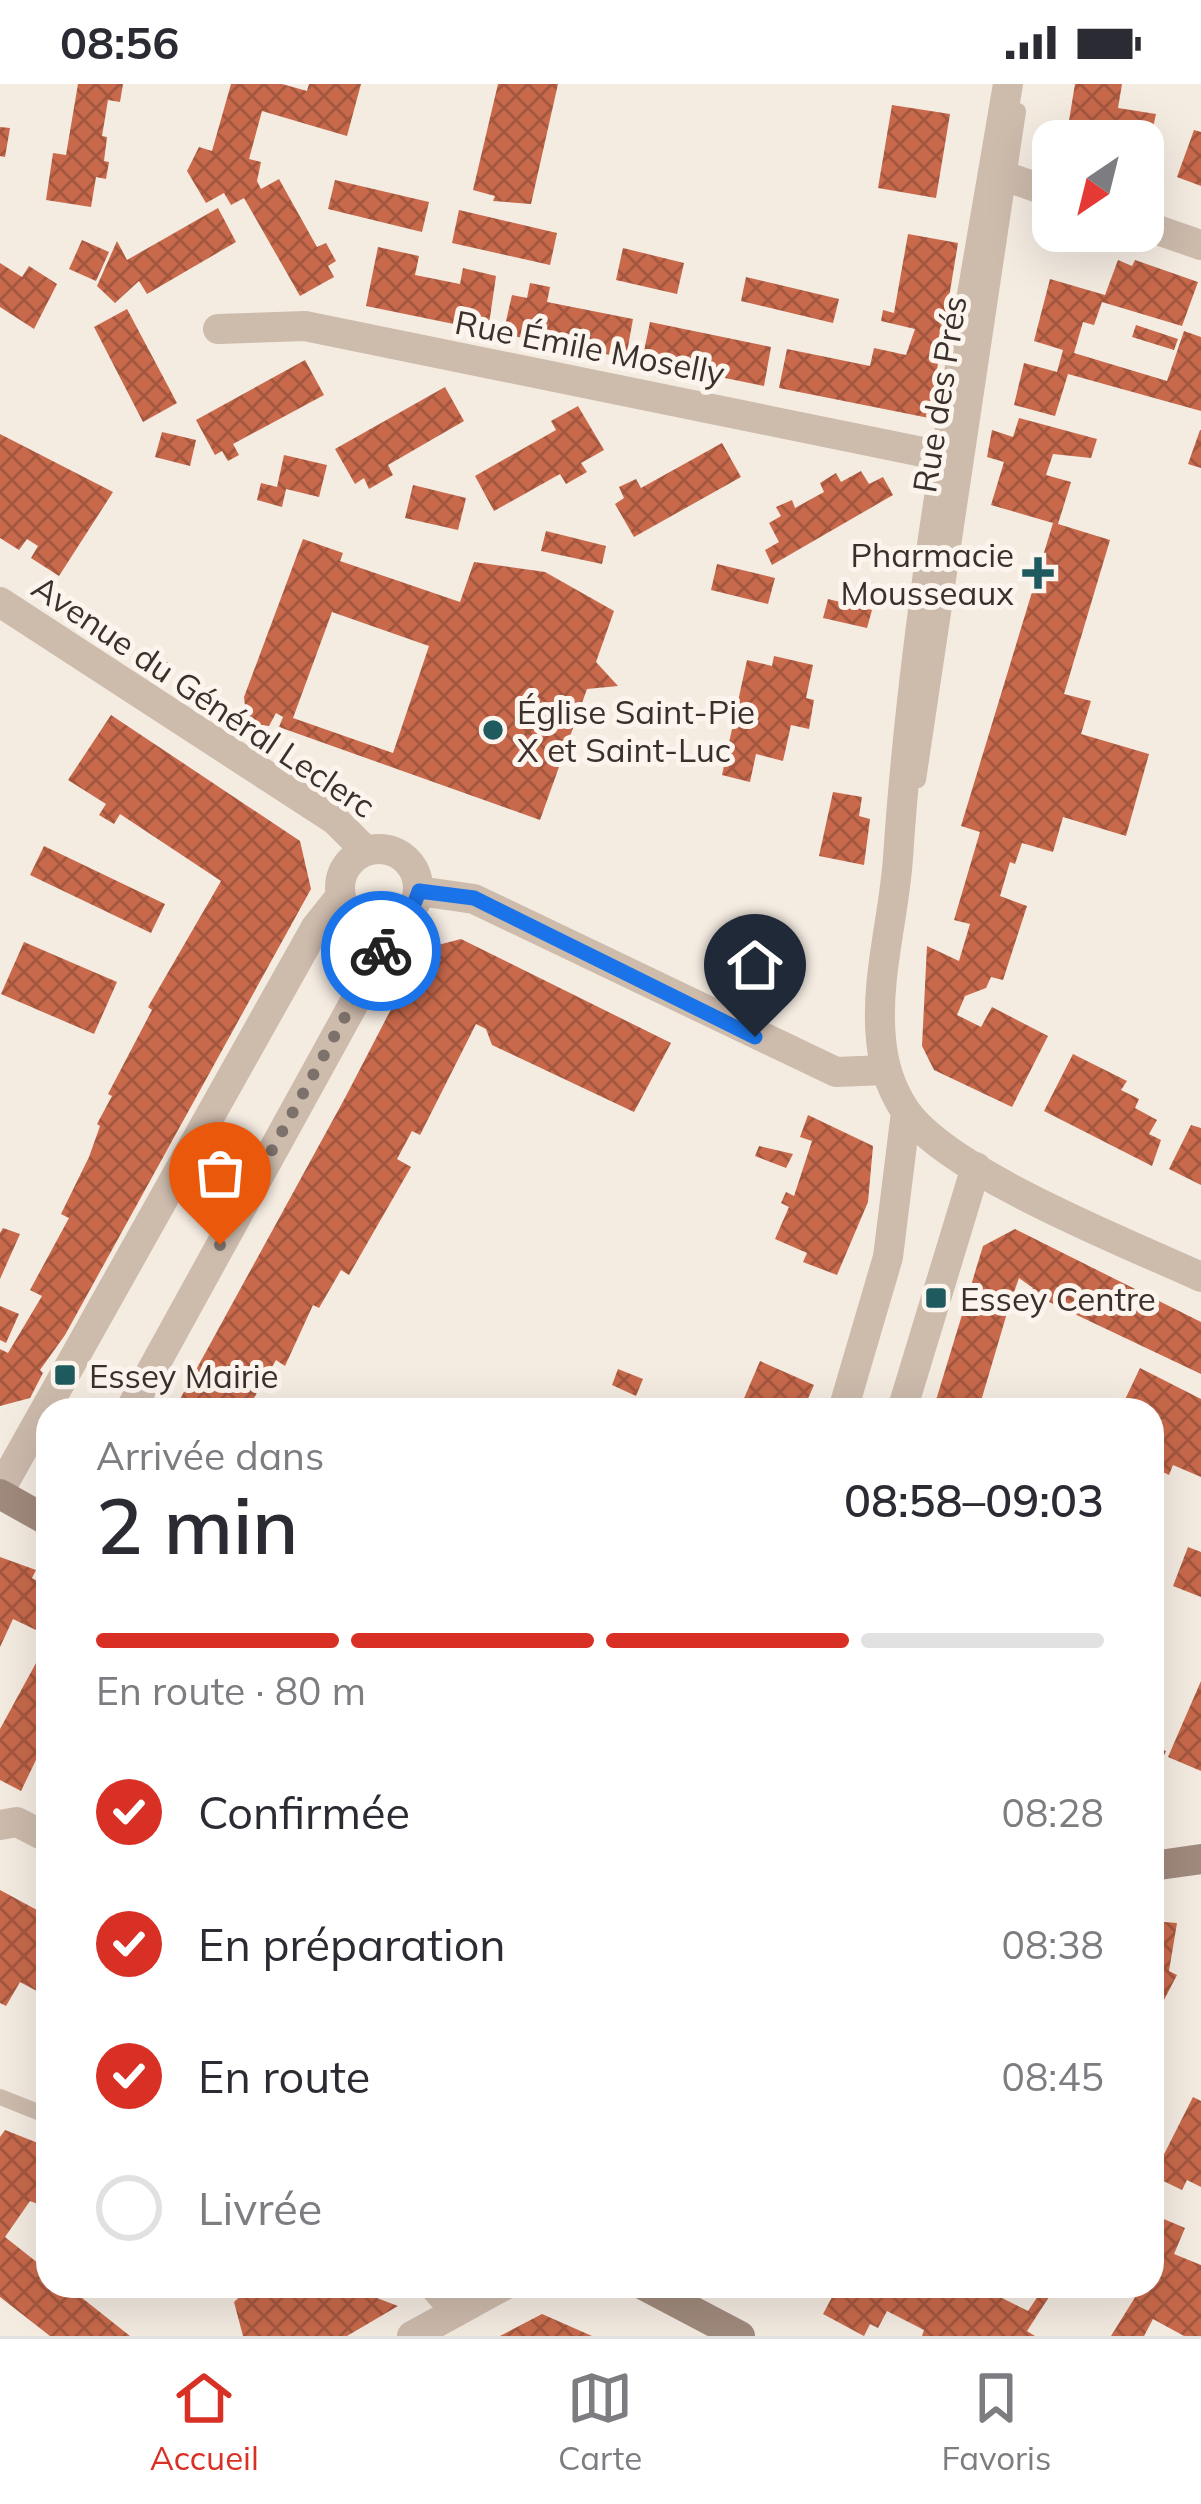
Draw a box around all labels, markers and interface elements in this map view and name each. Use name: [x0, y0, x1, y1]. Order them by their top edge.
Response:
text: 08:56: [60, 14, 179, 70]
north arrow: [1032, 120, 1164, 252]
map controls: [1032, 120, 1164, 252]
street label: Rue des Prés: [903, 293, 975, 495]
street label: Rue Émile Moselly: [452, 301, 729, 393]
place label: Pharmacie Mousseaux: [841, 534, 1014, 613]
marker: Pharmacie Mousseaux: [1025, 560, 1051, 586]
street label: Avenue du Général Leclerc: [25, 566, 383, 826]
place label: Église Saint-Pie X et Saint-Luc: [517, 691, 755, 770]
marker: Église Saint-Pie X et Saint-Luc: [480, 717, 506, 743]
courier: [321, 891, 441, 1011]
pin: [704, 914, 806, 1037]
icon: bike: [348, 918, 414, 984]
icon: home: [722, 932, 788, 998]
pin: [169, 1122, 271, 1245]
icon: bag: [187, 1140, 253, 1206]
place label: Essey Centre: [960, 1278, 1156, 1319]
marker: Essey Centre: [923, 1285, 949, 1311]
place label: Essey Mairie: [89, 1355, 279, 1396]
marker: Essey Mairie: [52, 1362, 78, 1388]
text: Arrivée dans: [96, 1431, 324, 1480]
text: 08:58–09:03: [844, 1472, 1104, 1528]
text: 2 min: [96, 1476, 299, 1574]
text: En route · 80 m: [96, 1666, 366, 1715]
icon: check: [96, 1779, 162, 1845]
text: Confirmée: [198, 1784, 410, 1840]
text: 08:28: [1002, 1788, 1104, 1837]
icon: check: [96, 1911, 162, 1977]
text: En préparation: [198, 1916, 506, 1972]
text: 08:38: [1002, 1920, 1104, 1969]
icon: check: [96, 2043, 162, 2109]
text: En route: [198, 2048, 370, 2104]
text: 08:45: [1002, 2052, 1104, 2101]
text: Livrée: [198, 2180, 322, 2236]
tab: Accueil: [150, 2365, 259, 2478]
tab: Carte: [558, 2365, 642, 2478]
tab: Favoris: [941, 2365, 1051, 2478]

